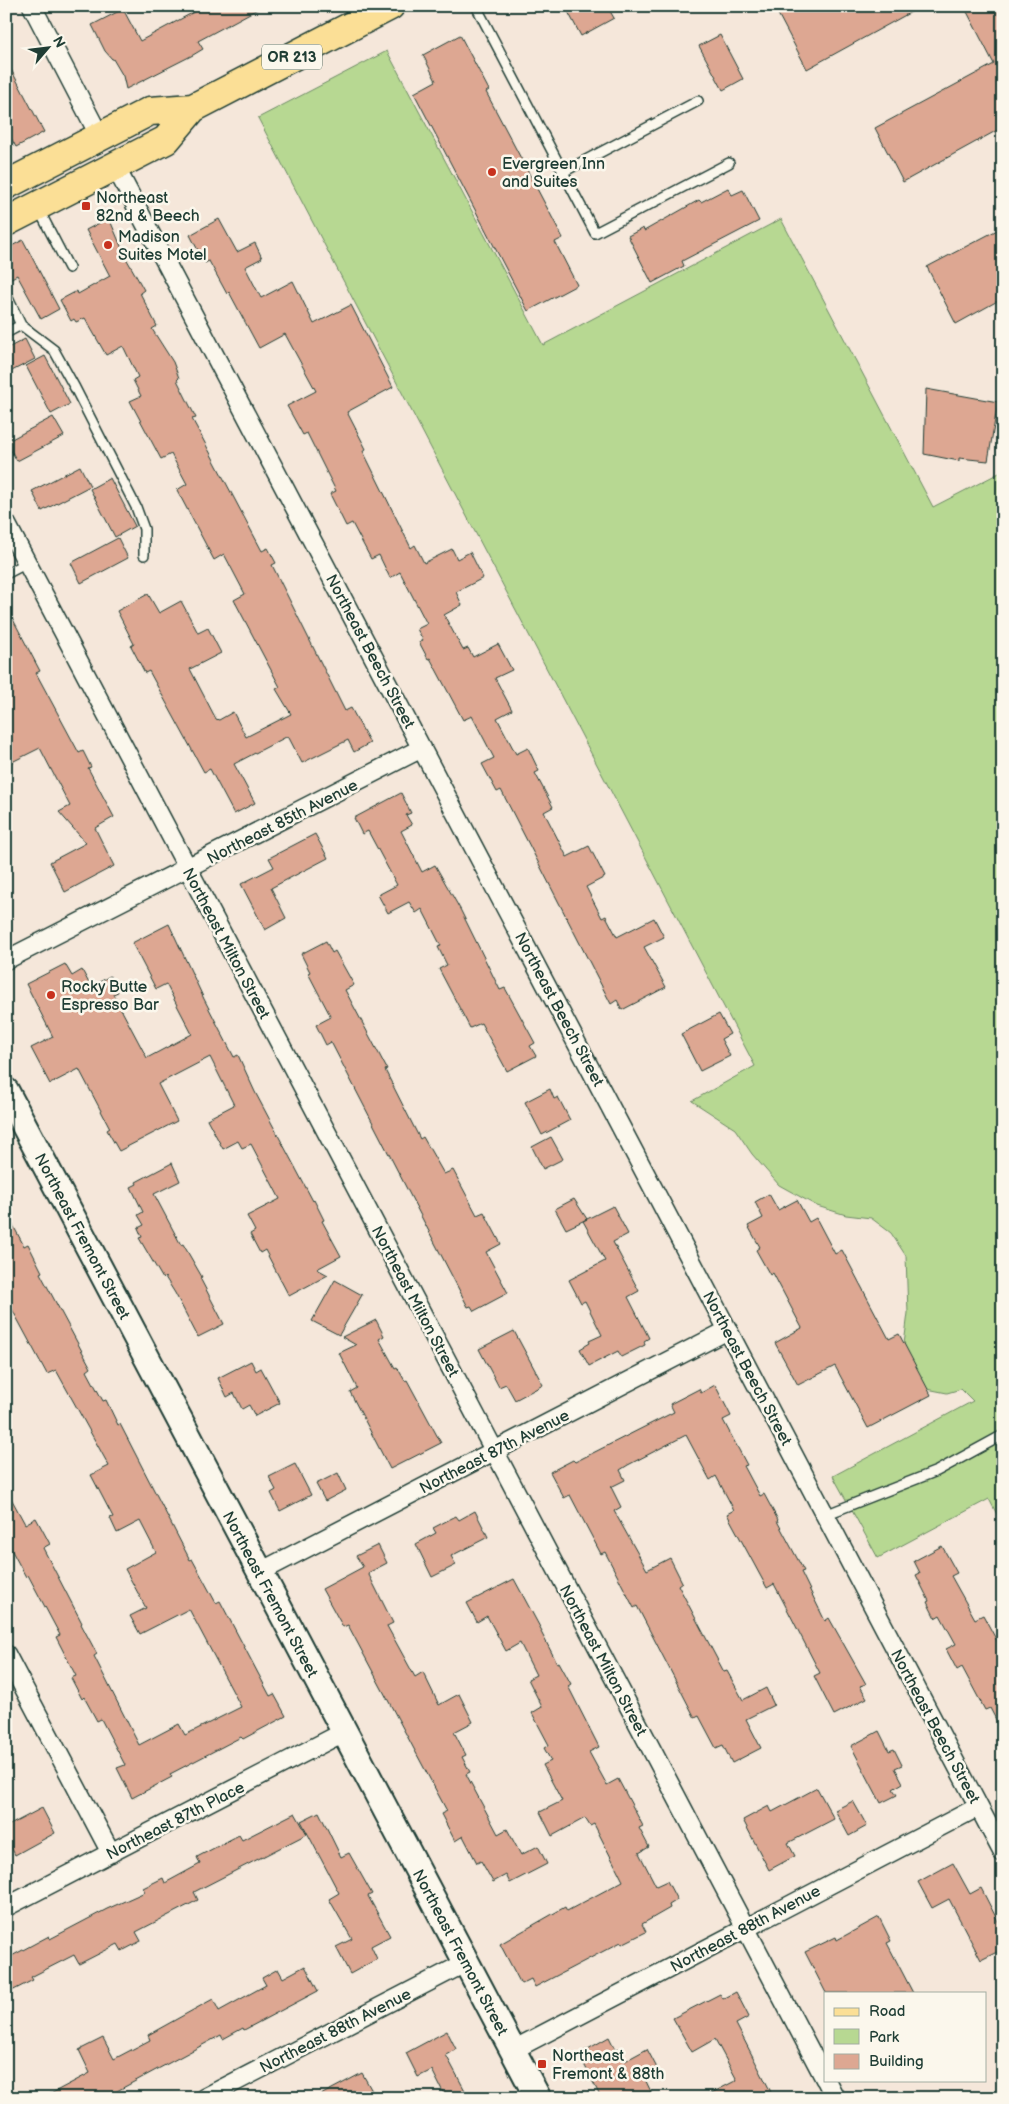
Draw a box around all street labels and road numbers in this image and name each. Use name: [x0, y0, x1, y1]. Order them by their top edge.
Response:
road number: OR 213: [262, 44, 322, 70]
street label: Northeast Beech Street: [321, 571, 418, 732]
street label: Northeast 85th Avenue: [204, 776, 362, 869]
street label: Northeast Milton Street: [178, 865, 274, 1022]
street label: Northeast Beech Street: [510, 929, 607, 1090]
street label: Northeast Fremont Street: [30, 1150, 134, 1323]
street label: Northeast Milton Street: [367, 1223, 463, 1380]
street label: Northeast Beech Street: [698, 1288, 795, 1449]
street label: Northeast 87th Avenue: [417, 1406, 573, 1498]
street label: Northeast Fremont Street: [218, 1508, 322, 1681]
street label: Northeast Milton Street: [555, 1582, 651, 1739]
street label: Northeast Beech Street: [886, 1646, 983, 1807]
street label: Northeast 87th Place: [103, 1778, 248, 1864]
street label: Northeast Fremont Street: [408, 1866, 512, 2039]
street label: Northeast 88th Avenue: [668, 1882, 824, 1977]
street label: Northeast 88th Avenue: [257, 1985, 415, 2078]

